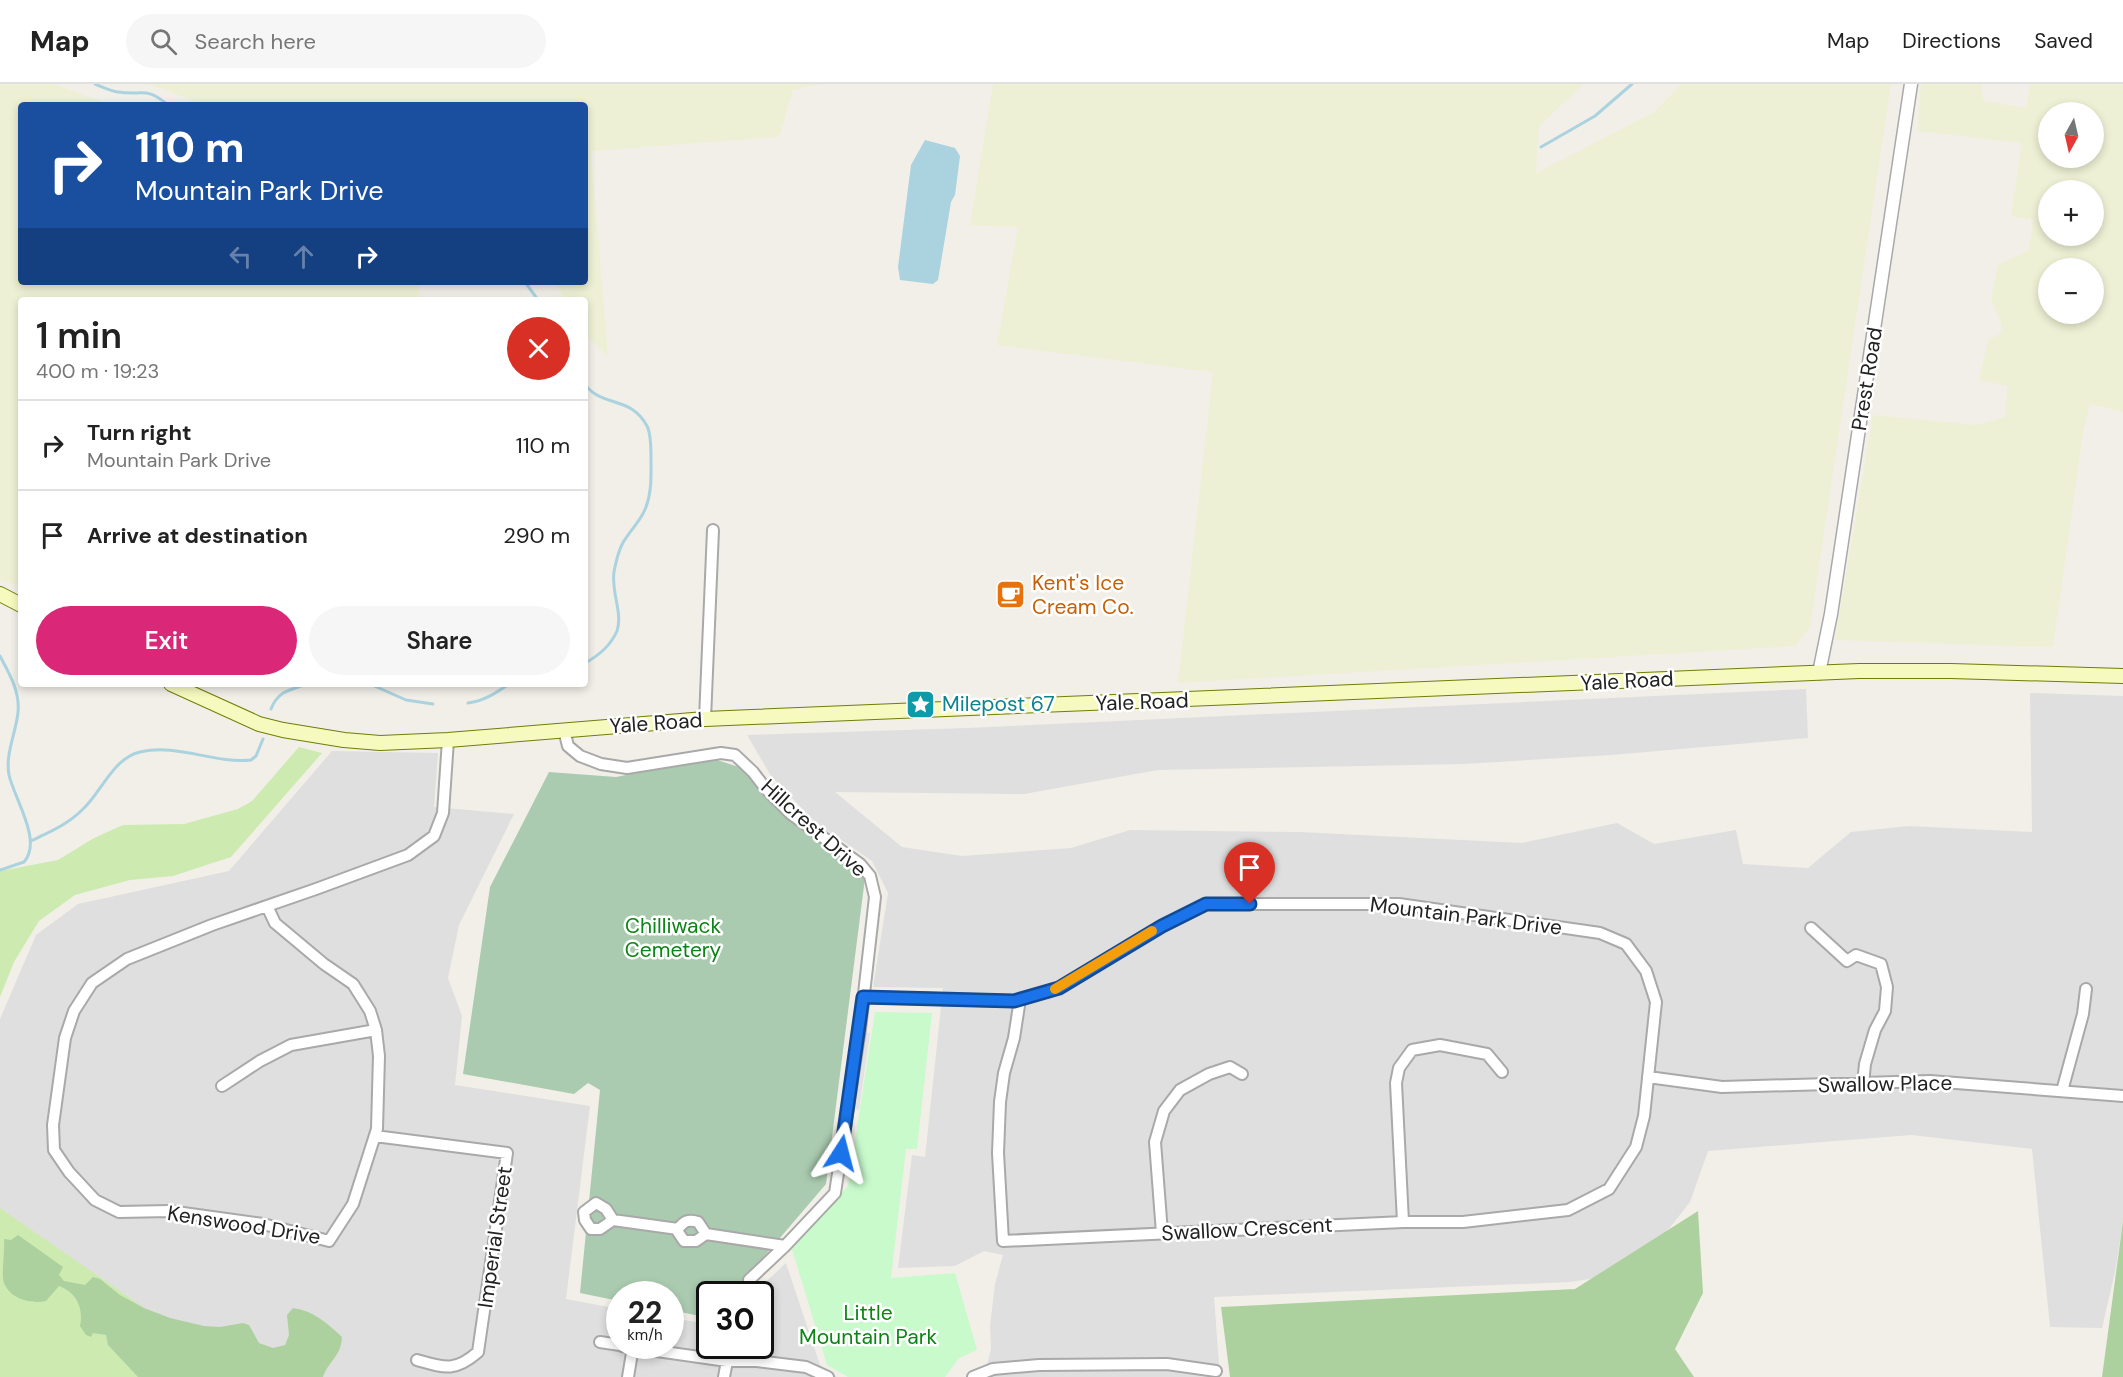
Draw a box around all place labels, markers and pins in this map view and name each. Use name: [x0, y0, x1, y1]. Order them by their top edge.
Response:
place label: Kent's Ice Cream Co.: [1032, 569, 1134, 621]
cafe icon: Kent's Ice Cream Co.: [995, 579, 1027, 611]
place icon: Milepost 67: [905, 688, 937, 720]
place label: Milepost 67: [942, 690, 1055, 718]
pin: [1224, 842, 1275, 904]

